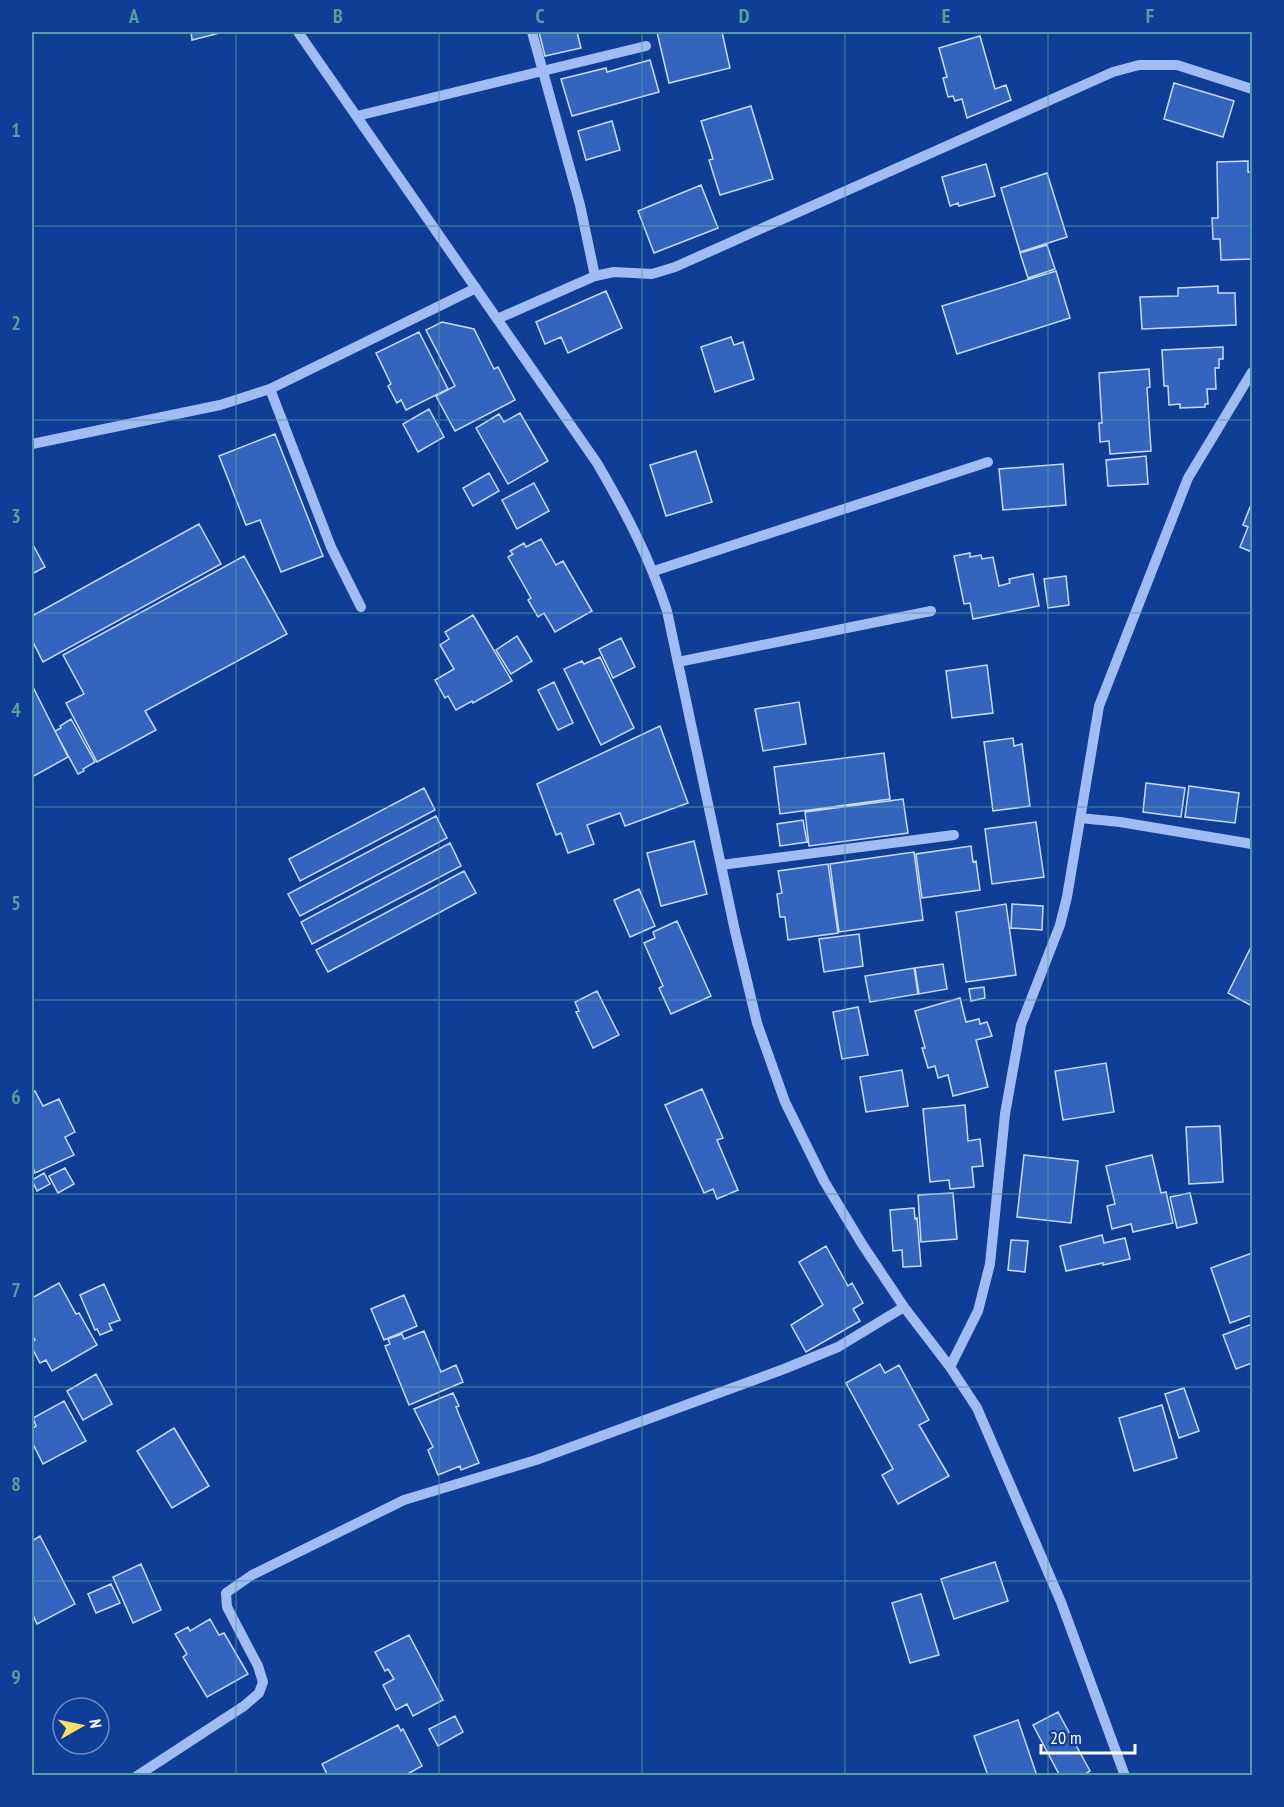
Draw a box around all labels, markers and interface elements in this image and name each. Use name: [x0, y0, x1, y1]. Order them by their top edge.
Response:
text: A: [128, 3, 140, 29]
text: B: [333, 3, 343, 29]
text: C: [535, 3, 545, 29]
text: D: [739, 3, 750, 29]
text: E: [942, 3, 950, 29]
text: F: [1146, 3, 1154, 29]
text: 1: [11, 117, 21, 143]
text: 2: [11, 310, 21, 336]
text: 3: [11, 503, 21, 529]
text: 4: [11, 697, 21, 723]
text: 5: [11, 890, 21, 916]
text: 6: [11, 1084, 21, 1110]
text: 7: [11, 1277, 21, 1303]
text: 8: [11, 1471, 21, 1497]
text: 9: [11, 1664, 21, 1690]
north arrow: [51, 1696, 111, 1756]
scale bar: [1041, 1717, 1136, 1755]
text: N: [85, 1718, 106, 1729]
text: 20 m: [1050, 1726, 1082, 1749]

